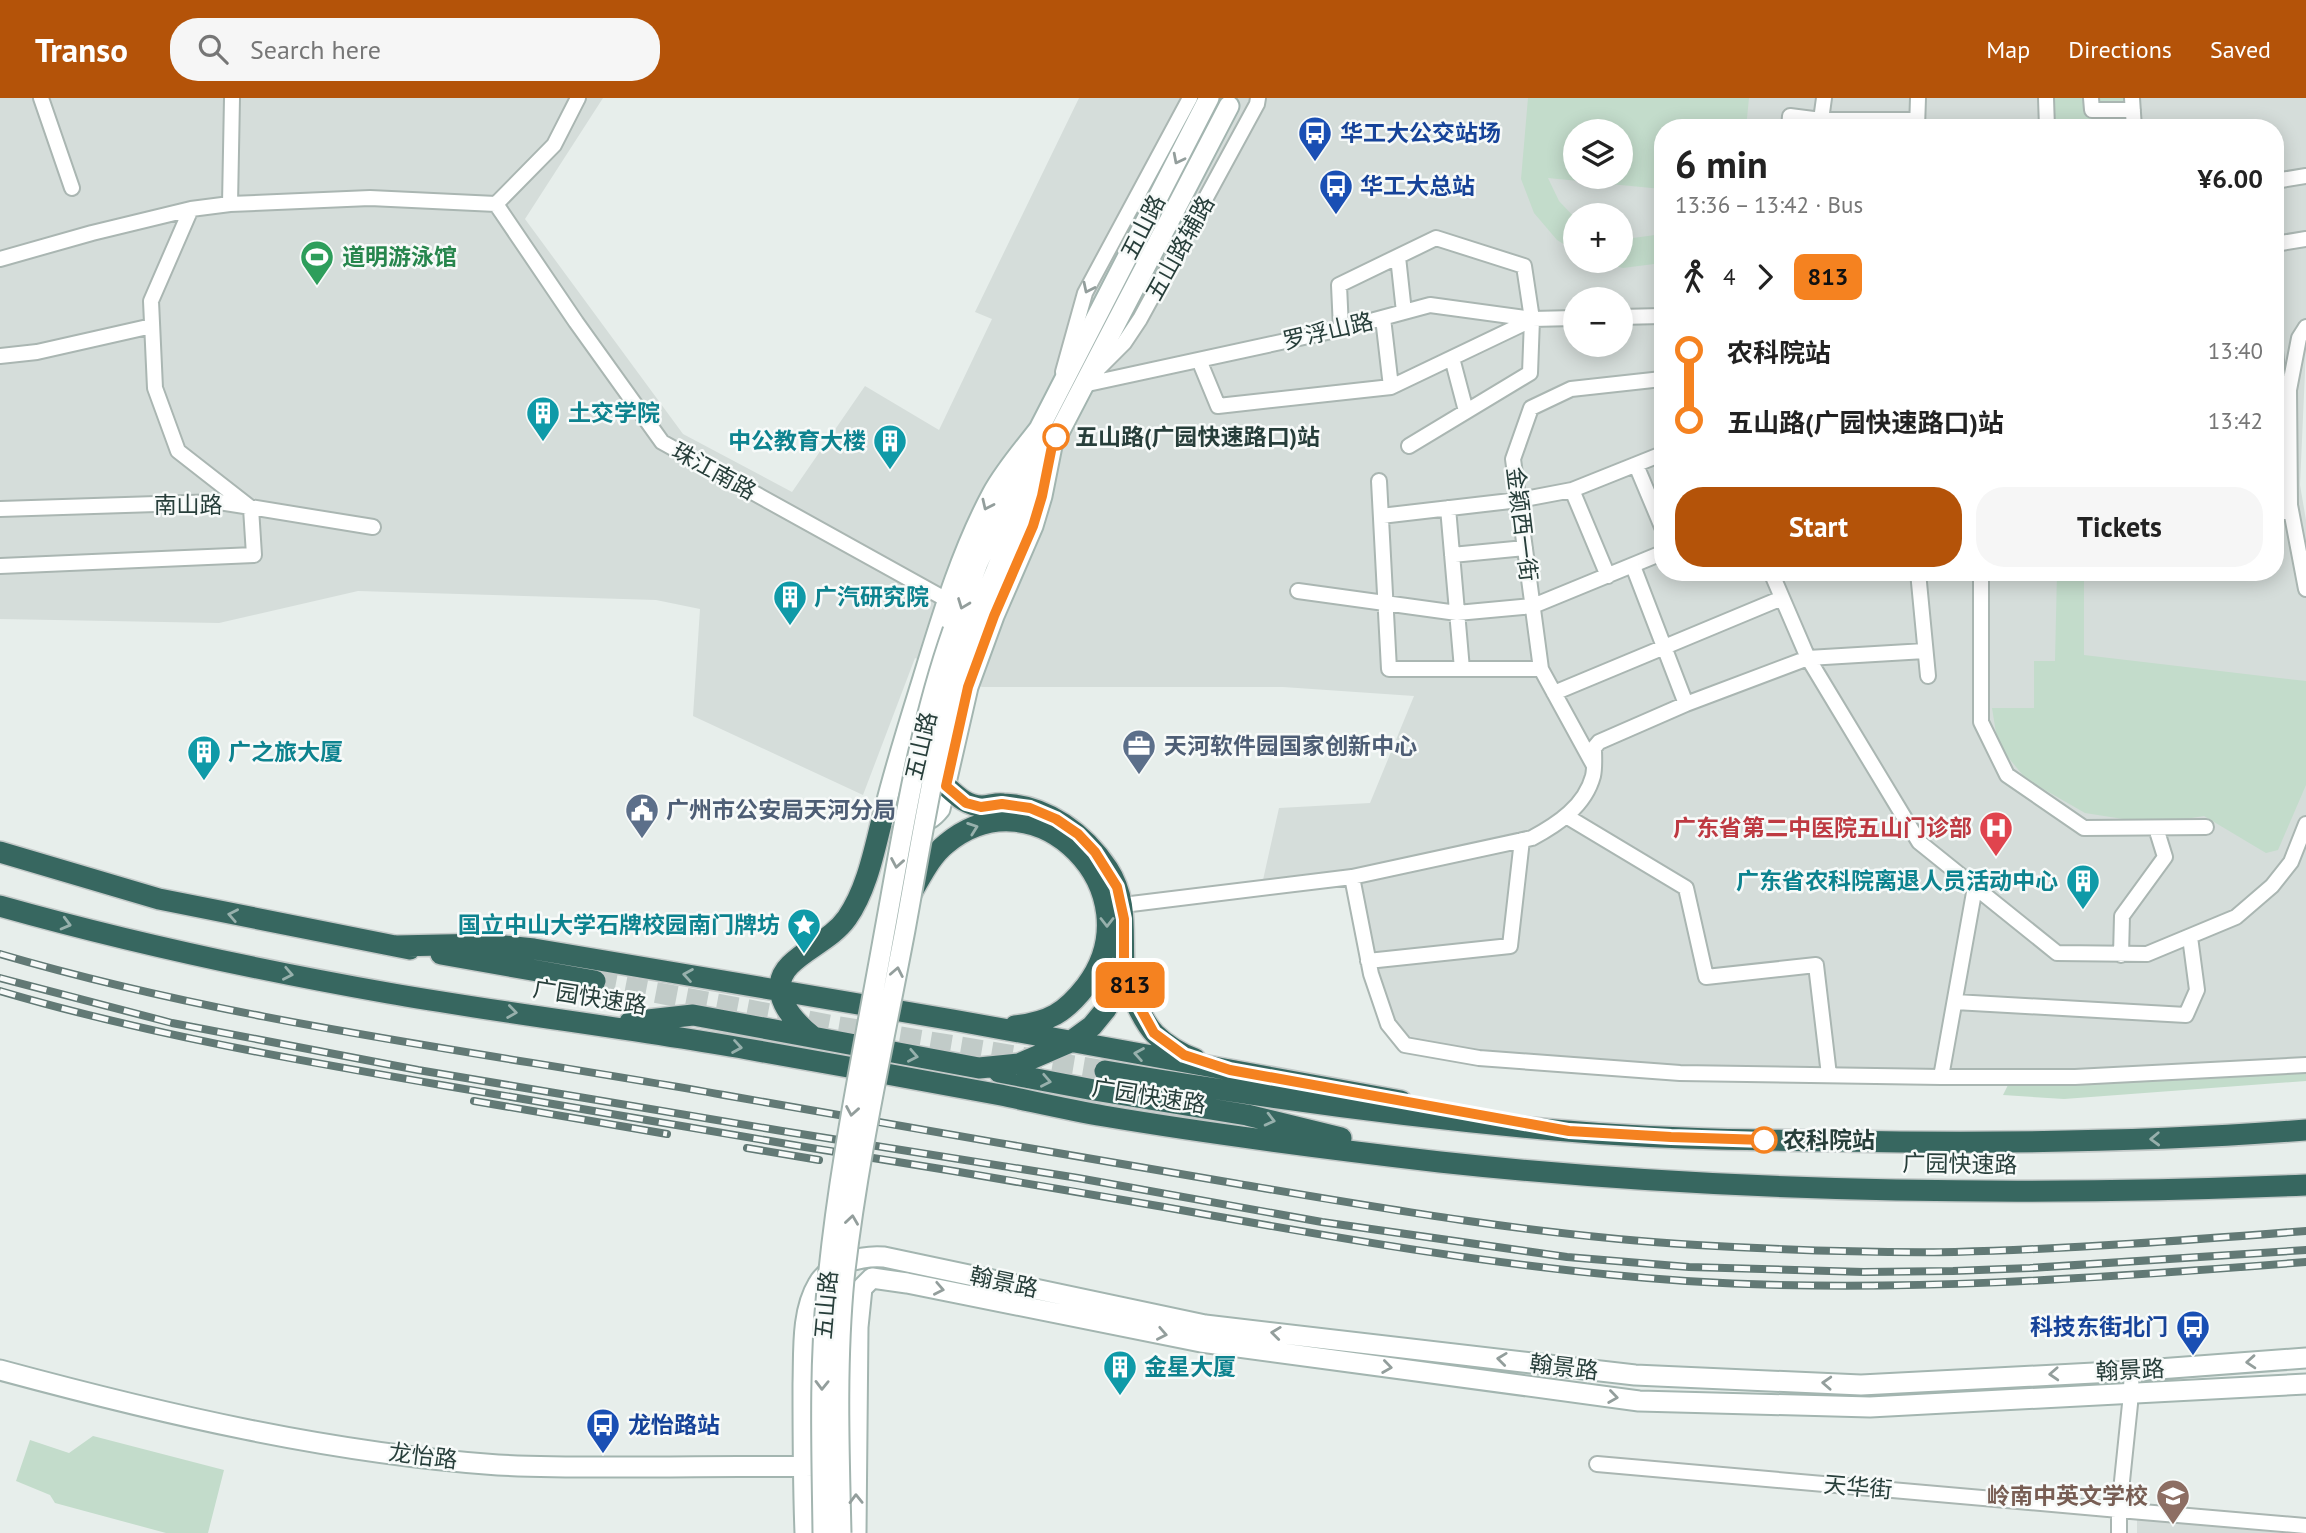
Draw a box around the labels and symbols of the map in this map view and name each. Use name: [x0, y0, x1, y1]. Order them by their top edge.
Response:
bus stop icon: 华工大公交站场: [1296, 114, 1334, 163]
place label: 华工大公交站场: [1340, 118, 1501, 147]
one-way arrow: [1173, 152, 1186, 164]
bus stop icon: 华工大总站: [1317, 167, 1355, 216]
place label: 华工大总站: [1360, 171, 1475, 200]
street label: 五山路: [1114, 189, 1171, 264]
street label: 五山路辅路: [1139, 190, 1220, 305]
sports icon: 道明游泳馆: [298, 238, 336, 287]
place label: 道明游泳馆: [342, 242, 457, 271]
one-way arrow: [1082, 281, 1096, 293]
street label: 罗浮山路: [1280, 306, 1376, 355]
building icon: 土交学院: [524, 394, 562, 443]
place label: 土交学院: [568, 398, 660, 427]
building icon: 中公教育大楼: [871, 422, 909, 471]
place label: 五山路(广园快速路口)站: [1075, 422, 1320, 451]
marker: 五山路(广园快速路口)站: [1043, 424, 1069, 450]
place label: 中公教育大楼: [728, 426, 866, 455]
street label: 珠江南路: [667, 436, 762, 506]
street label: 金颖西一街: [1501, 465, 1544, 583]
street label: 南山路: [154, 490, 223, 519]
one-way arrow: [981, 498, 995, 510]
building icon: 广汽研究院: [771, 578, 809, 627]
place label: 广汽研究院: [814, 582, 929, 611]
one-way arrow: [957, 597, 971, 609]
street label: 五山路: [899, 709, 942, 783]
office icon: 天河软件园国家创新中心: [1120, 727, 1158, 776]
place label: 天河软件园国家创新中心: [1164, 731, 1417, 760]
building icon: 广之旅大厦: [185, 733, 223, 782]
place label: 广之旅大厦: [228, 737, 343, 766]
public building icon: 广州市公安局天河分局: [623, 791, 661, 840]
place label: 广州市公安局天河分局: [666, 795, 896, 824]
hospital icon: 广东省第二中医院五山门诊部: [1977, 809, 2015, 858]
place label: 广东省第二中医院五山门诊部: [1673, 813, 1972, 842]
one-way arrow: [967, 823, 979, 837]
one-way arrow: [891, 857, 906, 869]
building icon: 广东省农科院离退人员活动中心: [2064, 862, 2102, 911]
place label: 广东省农科院离退人员活动中心: [1736, 866, 2058, 895]
place icon: 国立中山大学石牌校园南门牌坊: [785, 906, 823, 955]
one-way arrow: [227, 909, 239, 924]
place label: 国立中山大学石牌校园南门牌坊: [458, 910, 780, 939]
one-way arrow: [60, 916, 72, 930]
one-way arrow: [1099, 918, 1115, 928]
line badge: 813: [1090, 962, 1170, 1008]
one-way arrow: [282, 966, 294, 981]
one-way arrow: [888, 966, 903, 978]
one-way arrow: [682, 968, 694, 983]
street label: 广园快速路: [531, 973, 649, 1020]
one-way arrow: [506, 1004, 518, 1019]
one-way arrow: [731, 1039, 743, 1054]
one-way arrow: [1133, 1047, 1145, 1062]
one-way arrow: [907, 1048, 919, 1063]
street label: 广园快速路: [1090, 1072, 1208, 1119]
one-way arrow: [1040, 1073, 1052, 1088]
one-way arrow: [845, 1105, 860, 1117]
one-way arrow: [1264, 1112, 1276, 1127]
place label: 农科院站: [1783, 1125, 1875, 1154]
marker: 农科院站: [1751, 1127, 1777, 1153]
one-way arrow: [2149, 1131, 2160, 1146]
street label: 广园快速路: [1902, 1148, 2018, 1179]
one-way arrow: [844, 1215, 859, 1226]
street label: 翰景路: [967, 1260, 1041, 1303]
street label: 五山路: [808, 1269, 843, 1341]
one-way arrow: [933, 1281, 945, 1296]
bus stop icon: 科技东街北门: [2174, 1308, 2212, 1357]
place label: 科技东街北门: [2030, 1312, 2168, 1341]
one-way arrow: [1156, 1326, 1168, 1341]
one-way arrow: [1270, 1326, 1282, 1341]
building icon: 金星大厦: [1101, 1348, 1139, 1397]
street label: 翰景路: [1528, 1348, 1600, 1385]
place label: 金星大厦: [1144, 1352, 1236, 1381]
one-way arrow: [1496, 1352, 1508, 1367]
street label: 翰景路: [2095, 1353, 2165, 1386]
one-way arrow: [2245, 1354, 2256, 1369]
one-way arrow: [1381, 1359, 1393, 1374]
one-way arrow: [2048, 1367, 2059, 1382]
one-way arrow: [1821, 1376, 1832, 1391]
one-way arrow: [814, 1380, 829, 1391]
one-way arrow: [1607, 1390, 1619, 1405]
bus stop icon: 龙怡路站: [584, 1406, 622, 1455]
place label: 龙怡路站: [628, 1410, 720, 1439]
street label: 龙怡路: [387, 1437, 459, 1474]
street label: 天华街: [1822, 1469, 1894, 1504]
school or university icon: 岭南中英文学校: [2154, 1477, 2192, 1526]
place label: 岭南中英文学校: [1987, 1481, 2148, 1510]
one-way arrow: [848, 1493, 863, 1504]

